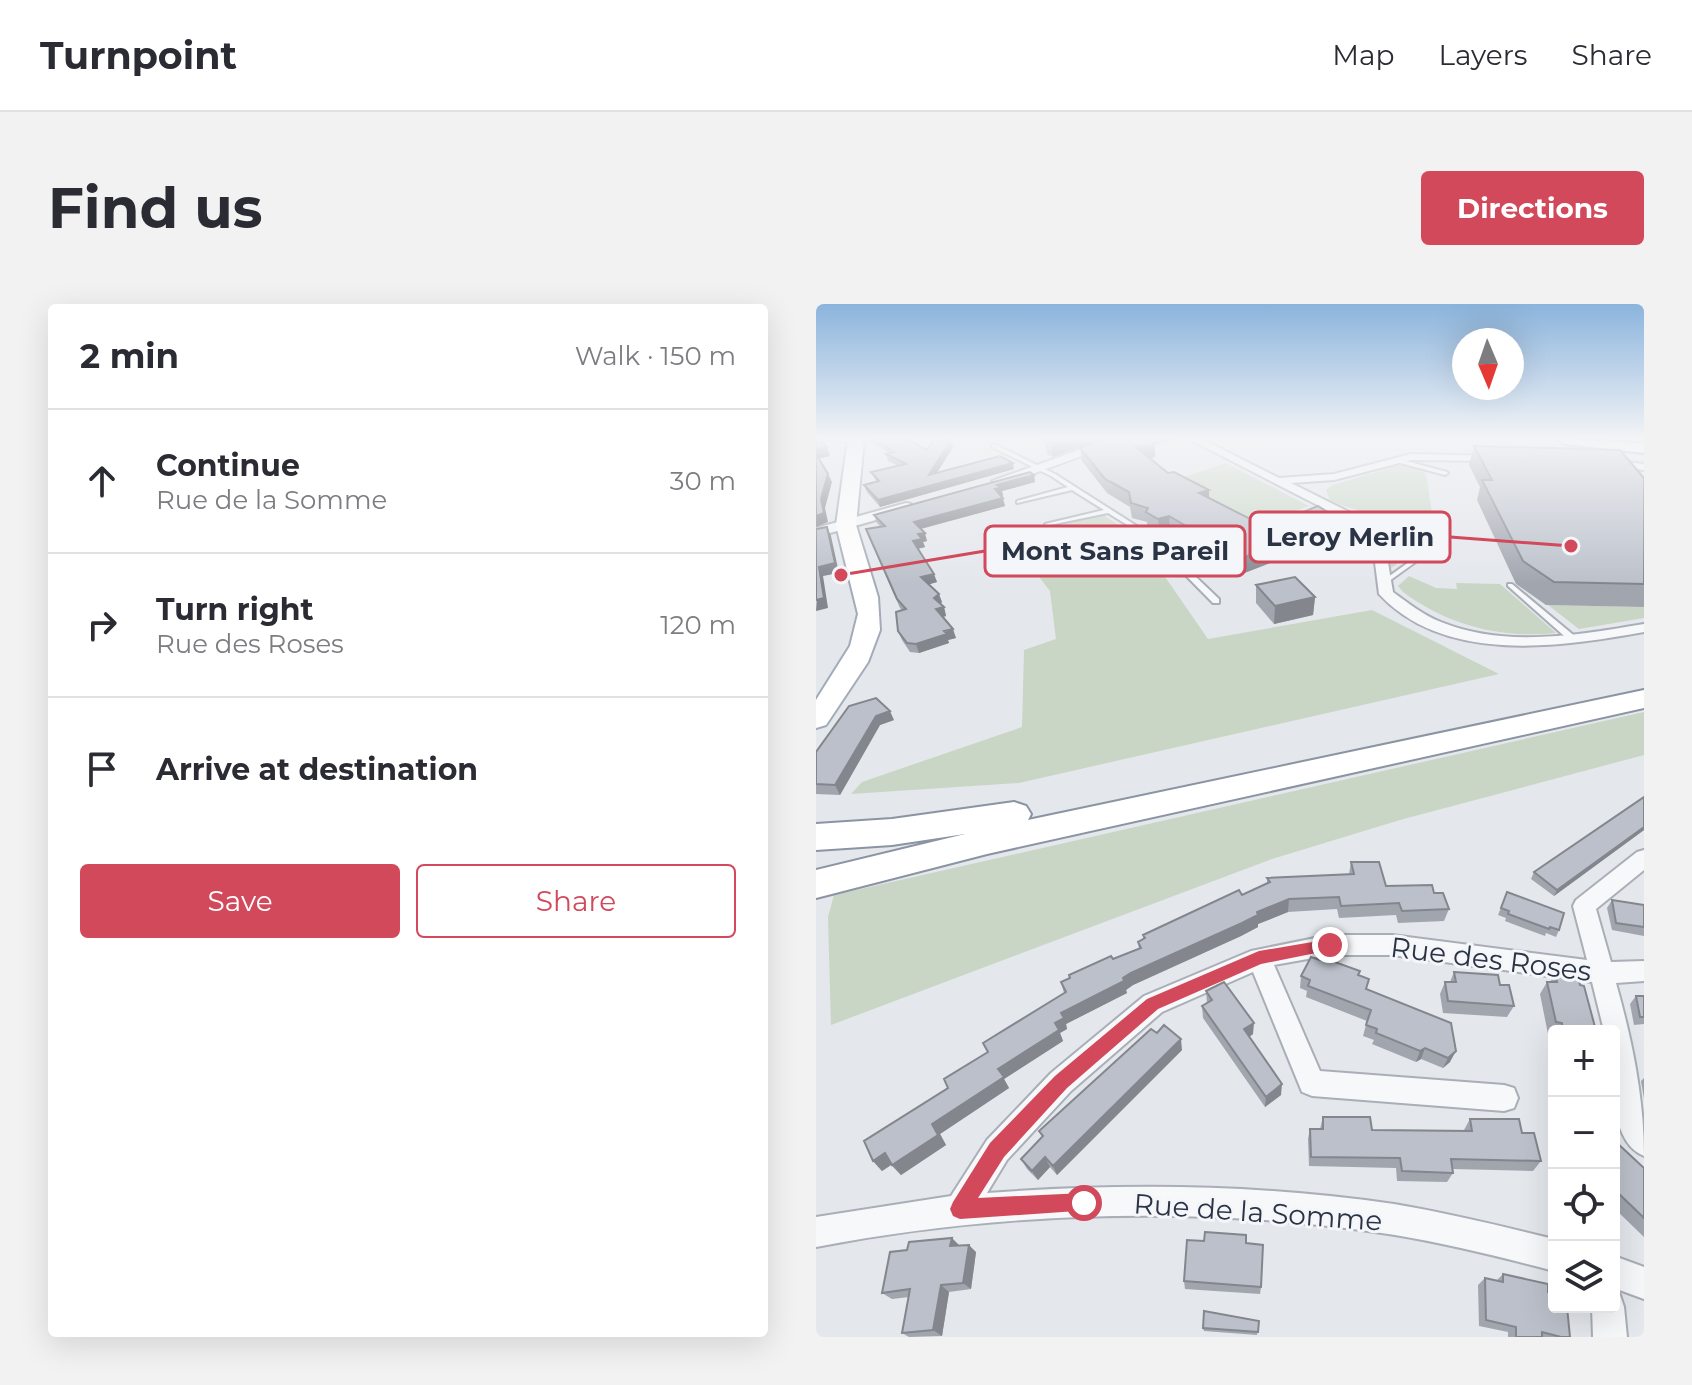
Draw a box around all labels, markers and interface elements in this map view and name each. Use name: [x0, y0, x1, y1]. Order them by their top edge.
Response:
text: Turnpoint: [40, 32, 237, 79]
text: Map: [1332, 38, 1395, 72]
text: Layers: [1439, 38, 1528, 72]
text: Share: [1572, 38, 1652, 72]
button: Directions: [1421, 171, 1644, 245]
text: Find us: [48, 174, 262, 242]
north arrow: [1452, 328, 1524, 400]
text: 2 min: [80, 335, 179, 377]
text: Walk · 150 m: [575, 340, 736, 372]
text: Continue: [156, 447, 300, 484]
icon: ahead: [80, 459, 124, 503]
text: 30 m: [670, 465, 736, 497]
text: Rue de la Somme: [156, 484, 387, 516]
callout: Leroy Merlin: [1250, 512, 1450, 562]
text: Leroy Merlin: [1266, 521, 1434, 553]
callout: Mont Sans Pareil: [985, 526, 1245, 576]
text: Mont Sans Pareil: [1001, 535, 1229, 567]
text: Turn right: [156, 591, 313, 628]
icon: right: [80, 603, 124, 647]
text: 120 m: [660, 609, 736, 641]
text: Rue des Roses: [156, 628, 344, 660]
icon: arrive: [80, 747, 124, 791]
text: Arrive at destination: [156, 751, 478, 788]
button: Save: [80, 864, 400, 938]
button: Share: [416, 864, 736, 938]
route end: [1312, 927, 1348, 963]
street label: Rue des Roses: [1389, 930, 1593, 988]
map controls: [1548, 1025, 1620, 1313]
button: +: [1548, 1025, 1620, 1097]
button: −: [1548, 1097, 1620, 1169]
button: locate: [1548, 1169, 1620, 1241]
route start: [1066, 1185, 1102, 1221]
street label: Rue de la Somme: [1133, 1186, 1383, 1238]
button: layers: [1548, 1241, 1620, 1313]

